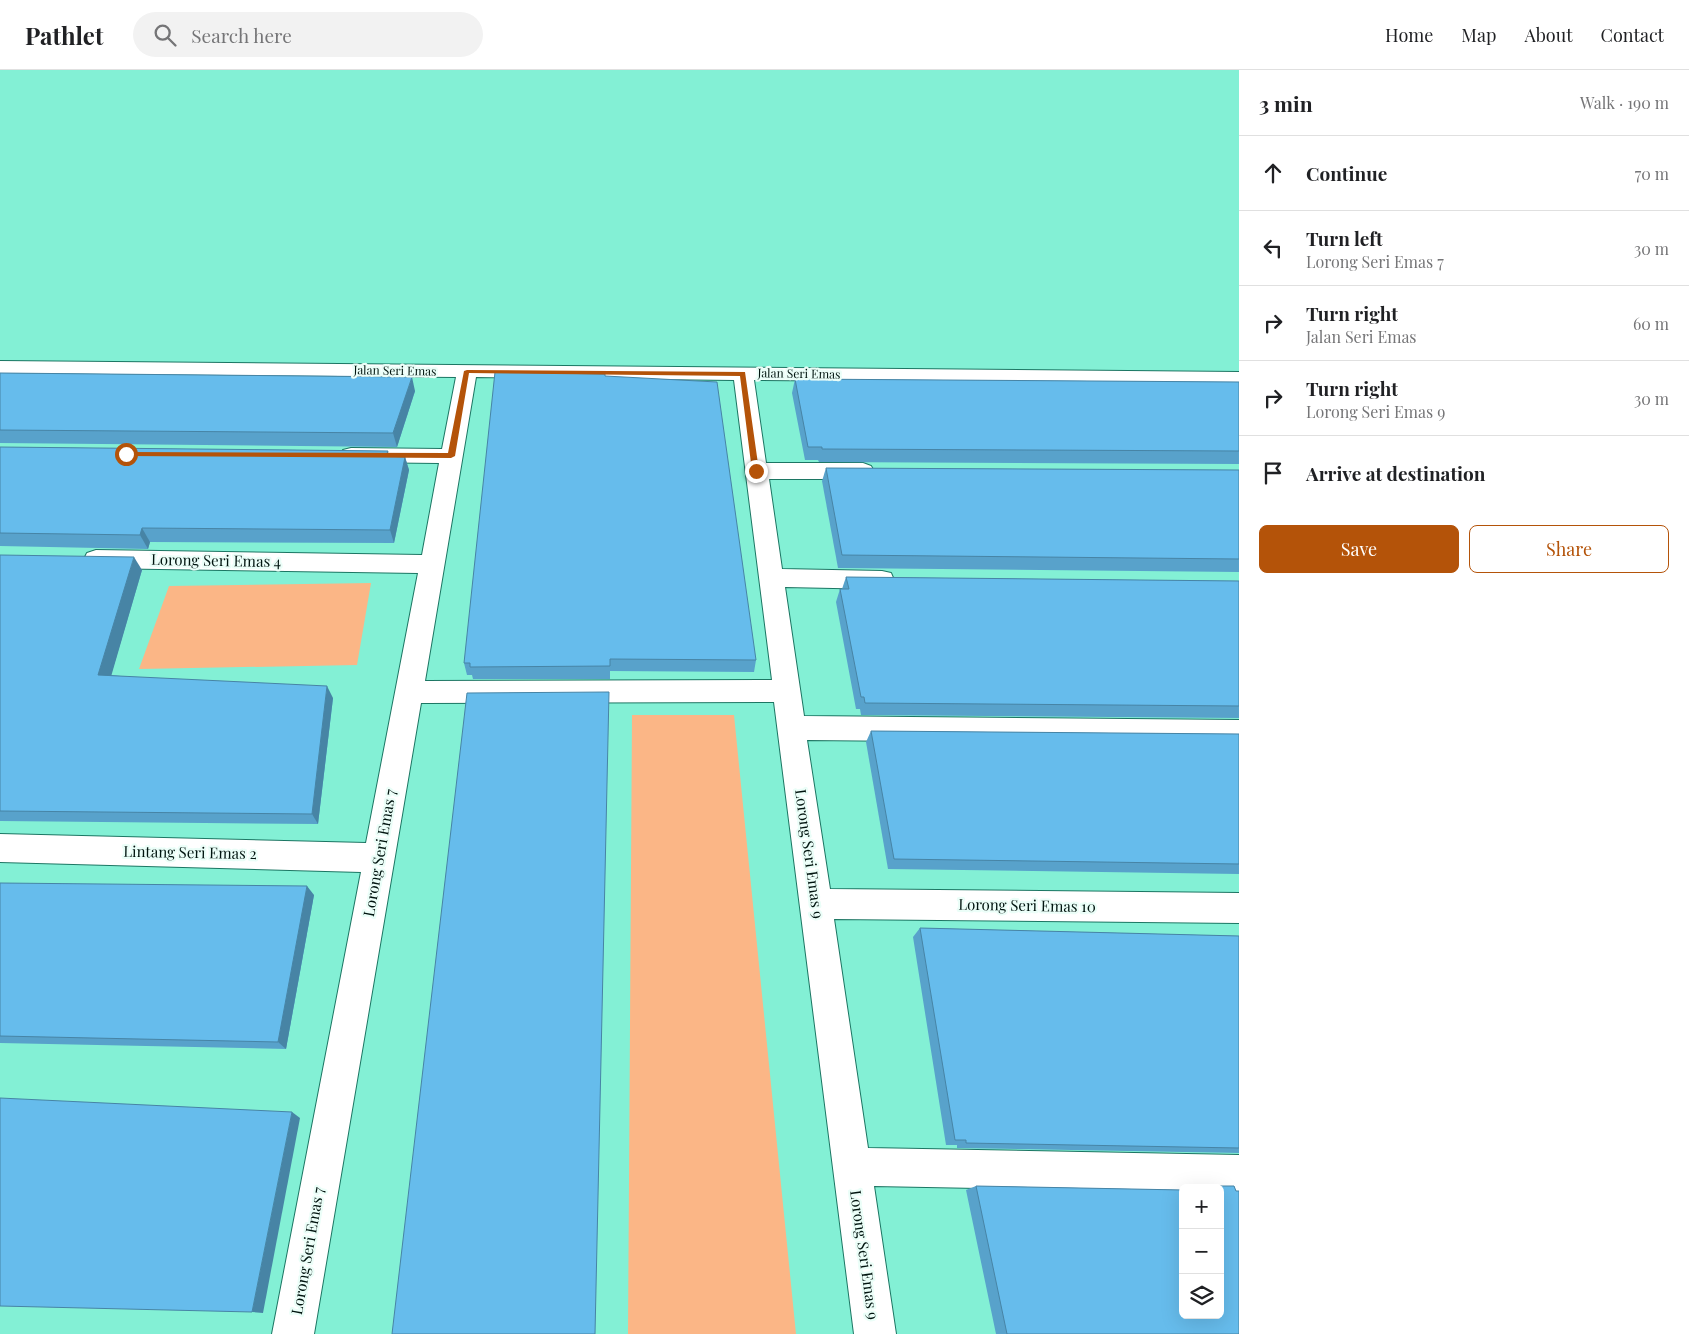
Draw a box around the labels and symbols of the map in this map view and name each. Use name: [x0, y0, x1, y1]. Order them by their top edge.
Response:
street label: Jalan Seri Emas: [352, 361, 437, 379]
street label: Jalan Seri Emas: [756, 364, 841, 382]
route start: [115, 443, 138, 466]
route end: [745, 460, 768, 483]
street label: Lorong Seri Emas 4: [151, 549, 281, 571]
street label: Lorong Seri Emas 7: [358, 788, 400, 918]
street label: Lorong Seri Emas 9: [791, 788, 829, 920]
street label: Lintang Seri Emas 2: [123, 841, 257, 863]
street label: Lorong Seri Emas 10: [958, 894, 1096, 916]
street label: Lorong Seri Emas 7: [286, 1186, 328, 1316]
street label: Lorong Seri Emas 9: [846, 1189, 884, 1321]

